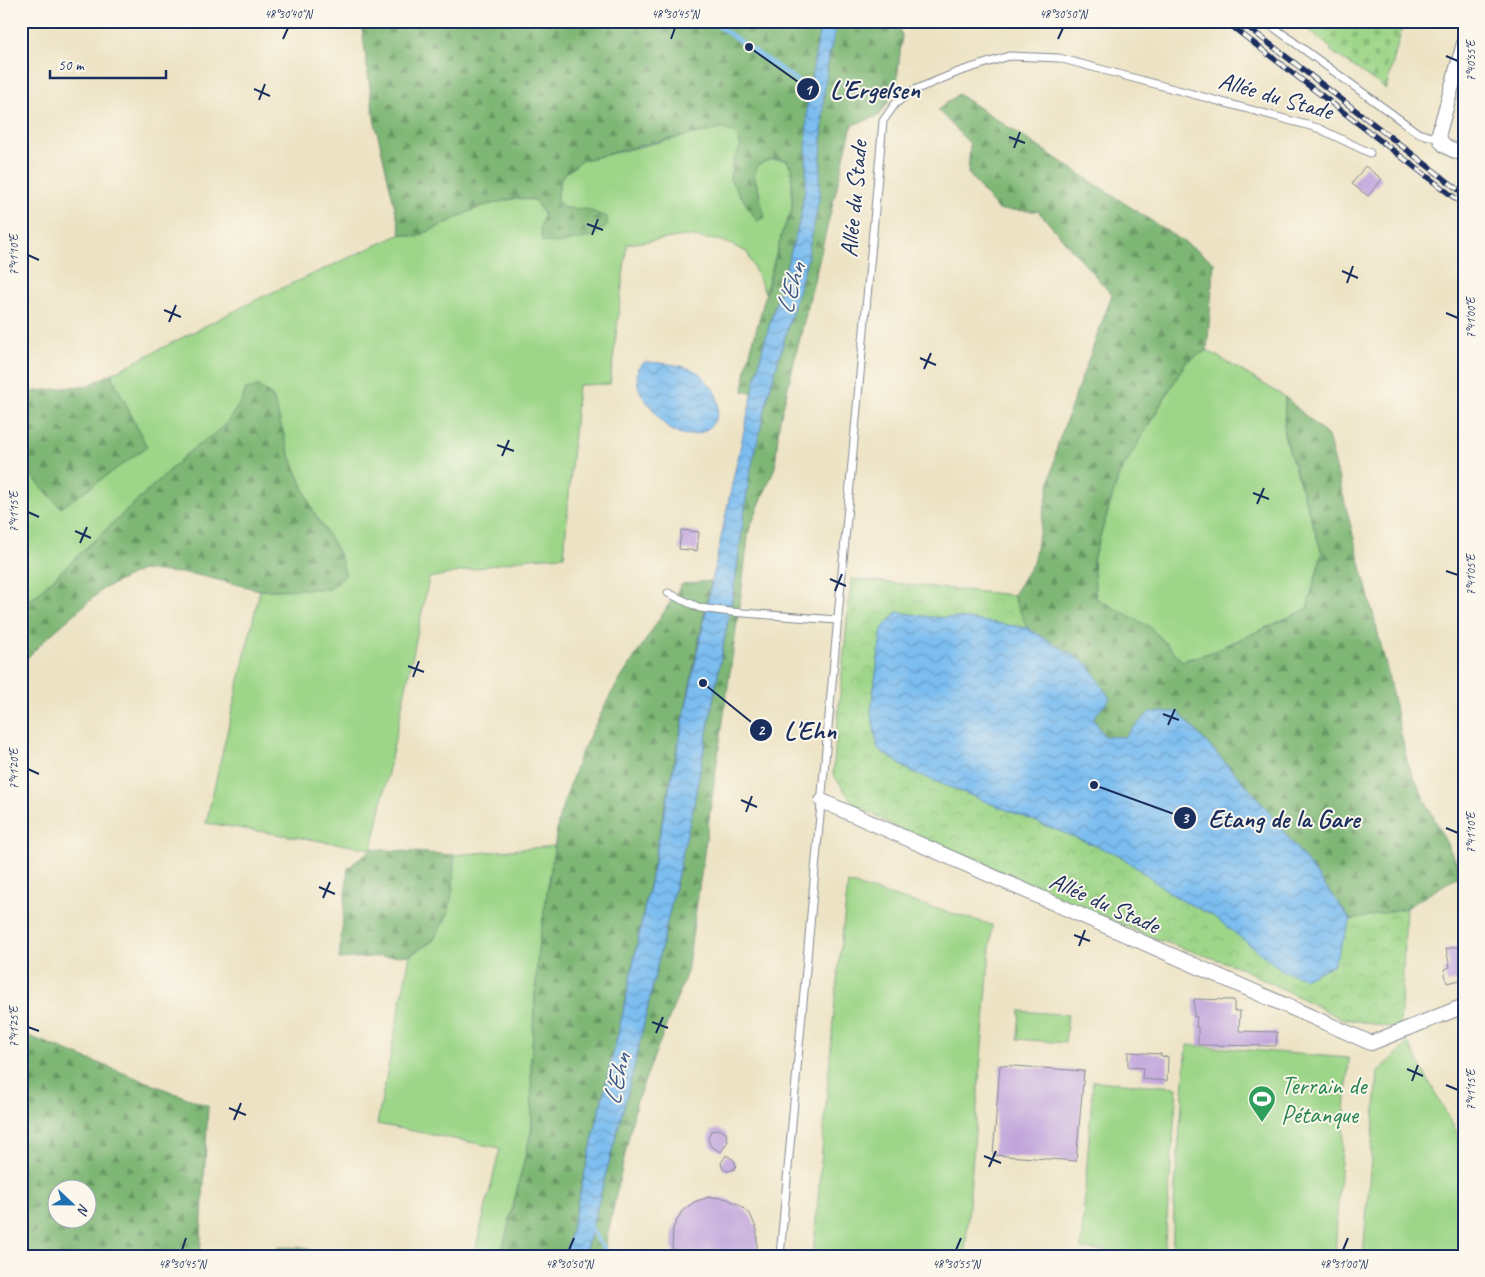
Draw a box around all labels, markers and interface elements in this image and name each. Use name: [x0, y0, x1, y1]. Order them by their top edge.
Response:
text: 48°30'40"N: [264, 6, 313, 22]
text: 48°30'45"N: [651, 6, 700, 22]
text: 48°30'50"N: [1039, 6, 1088, 22]
text: 7°40'55"E: [1463, 39, 1479, 82]
scale bar: [50, 48, 166, 80]
text: 50 m: [58, 56, 85, 75]
street label: Allée du Stade: [1215, 64, 1338, 128]
callout: L'Ergelsen: [795, 69, 930, 110]
text: L'Ergelsen: [830, 73, 921, 106]
text: 1: [805, 81, 814, 100]
street label: Allée du Stade: [833, 138, 875, 259]
text: 7°41'10"E: [6, 233, 22, 276]
water label: L'Ehn: [768, 257, 814, 318]
text: 7°41'00"E: [1463, 296, 1479, 339]
text: 7°41'15"E: [6, 490, 22, 533]
text: 7°41'05"E: [1463, 553, 1479, 596]
callout: L'Ehn: [748, 709, 846, 750]
text: L'Ehn: [784, 714, 837, 747]
text: 2: [758, 721, 766, 740]
text: 7°41'20"E: [6, 747, 22, 790]
callout: Etang de la Gare: [1173, 797, 1370, 838]
text: Etang de la Gare: [1208, 802, 1362, 835]
text: 3: [1182, 809, 1190, 828]
text: 7°41'10"E: [1463, 811, 1479, 854]
street label: Allée du Stade: [1045, 864, 1166, 942]
text: 7°41'25"E: [6, 1005, 22, 1048]
water label: L'Ehn: [595, 1048, 639, 1108]
text: 7°41'15"E: [1463, 1068, 1479, 1111]
place label: Terrain de Pétanque: [1281, 1070, 1368, 1131]
sports icon: Terrain de Pétanque: [1247, 1084, 1277, 1123]
north arrow: [48, 1180, 98, 1230]
text: N: [73, 1201, 93, 1218]
text: 48°30'45"N: [158, 1256, 207, 1272]
text: 48°30'50"N: [545, 1256, 594, 1272]
text: 48°30'55"N: [932, 1256, 981, 1272]
text: 48°31'00"N: [1319, 1256, 1368, 1272]

